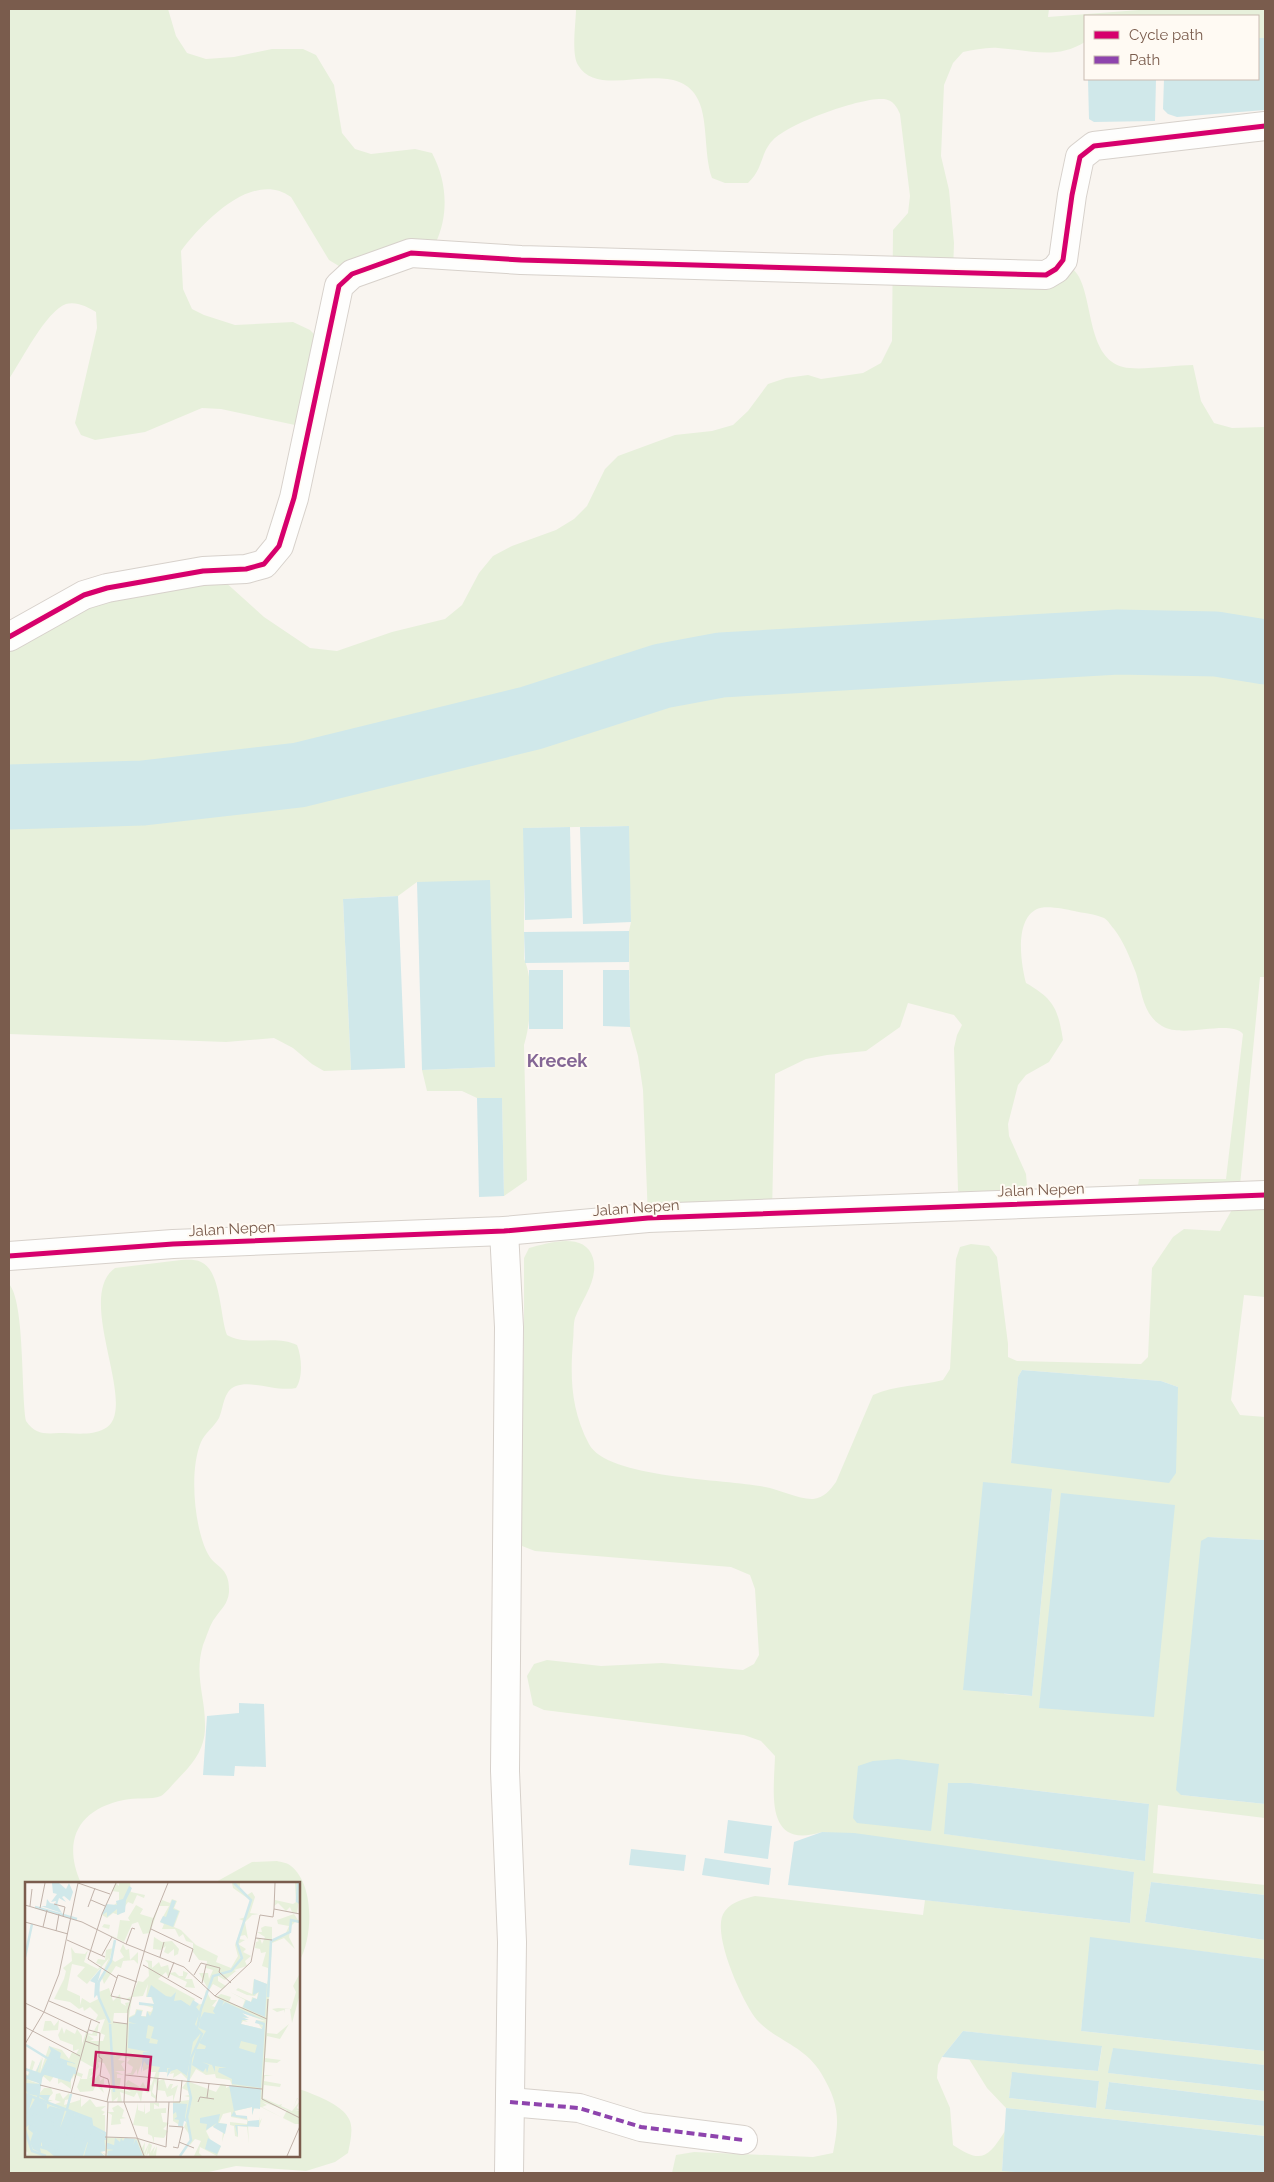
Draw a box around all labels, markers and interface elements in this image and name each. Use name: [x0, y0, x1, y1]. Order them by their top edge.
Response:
legend: [1084, 15, 1259, 80]
text: Cycle path: [1129, 26, 1203, 44]
text: Path: [1129, 51, 1160, 69]
district label: Krecek: [527, 1050, 588, 1071]
street label: Jalan Nepen: [997, 1179, 1085, 1201]
street label: Jalan Nepen: [592, 1196, 680, 1220]
street label: Jalan Nepen: [188, 1218, 276, 1240]
inset map: [25, 1882, 300, 2157]

